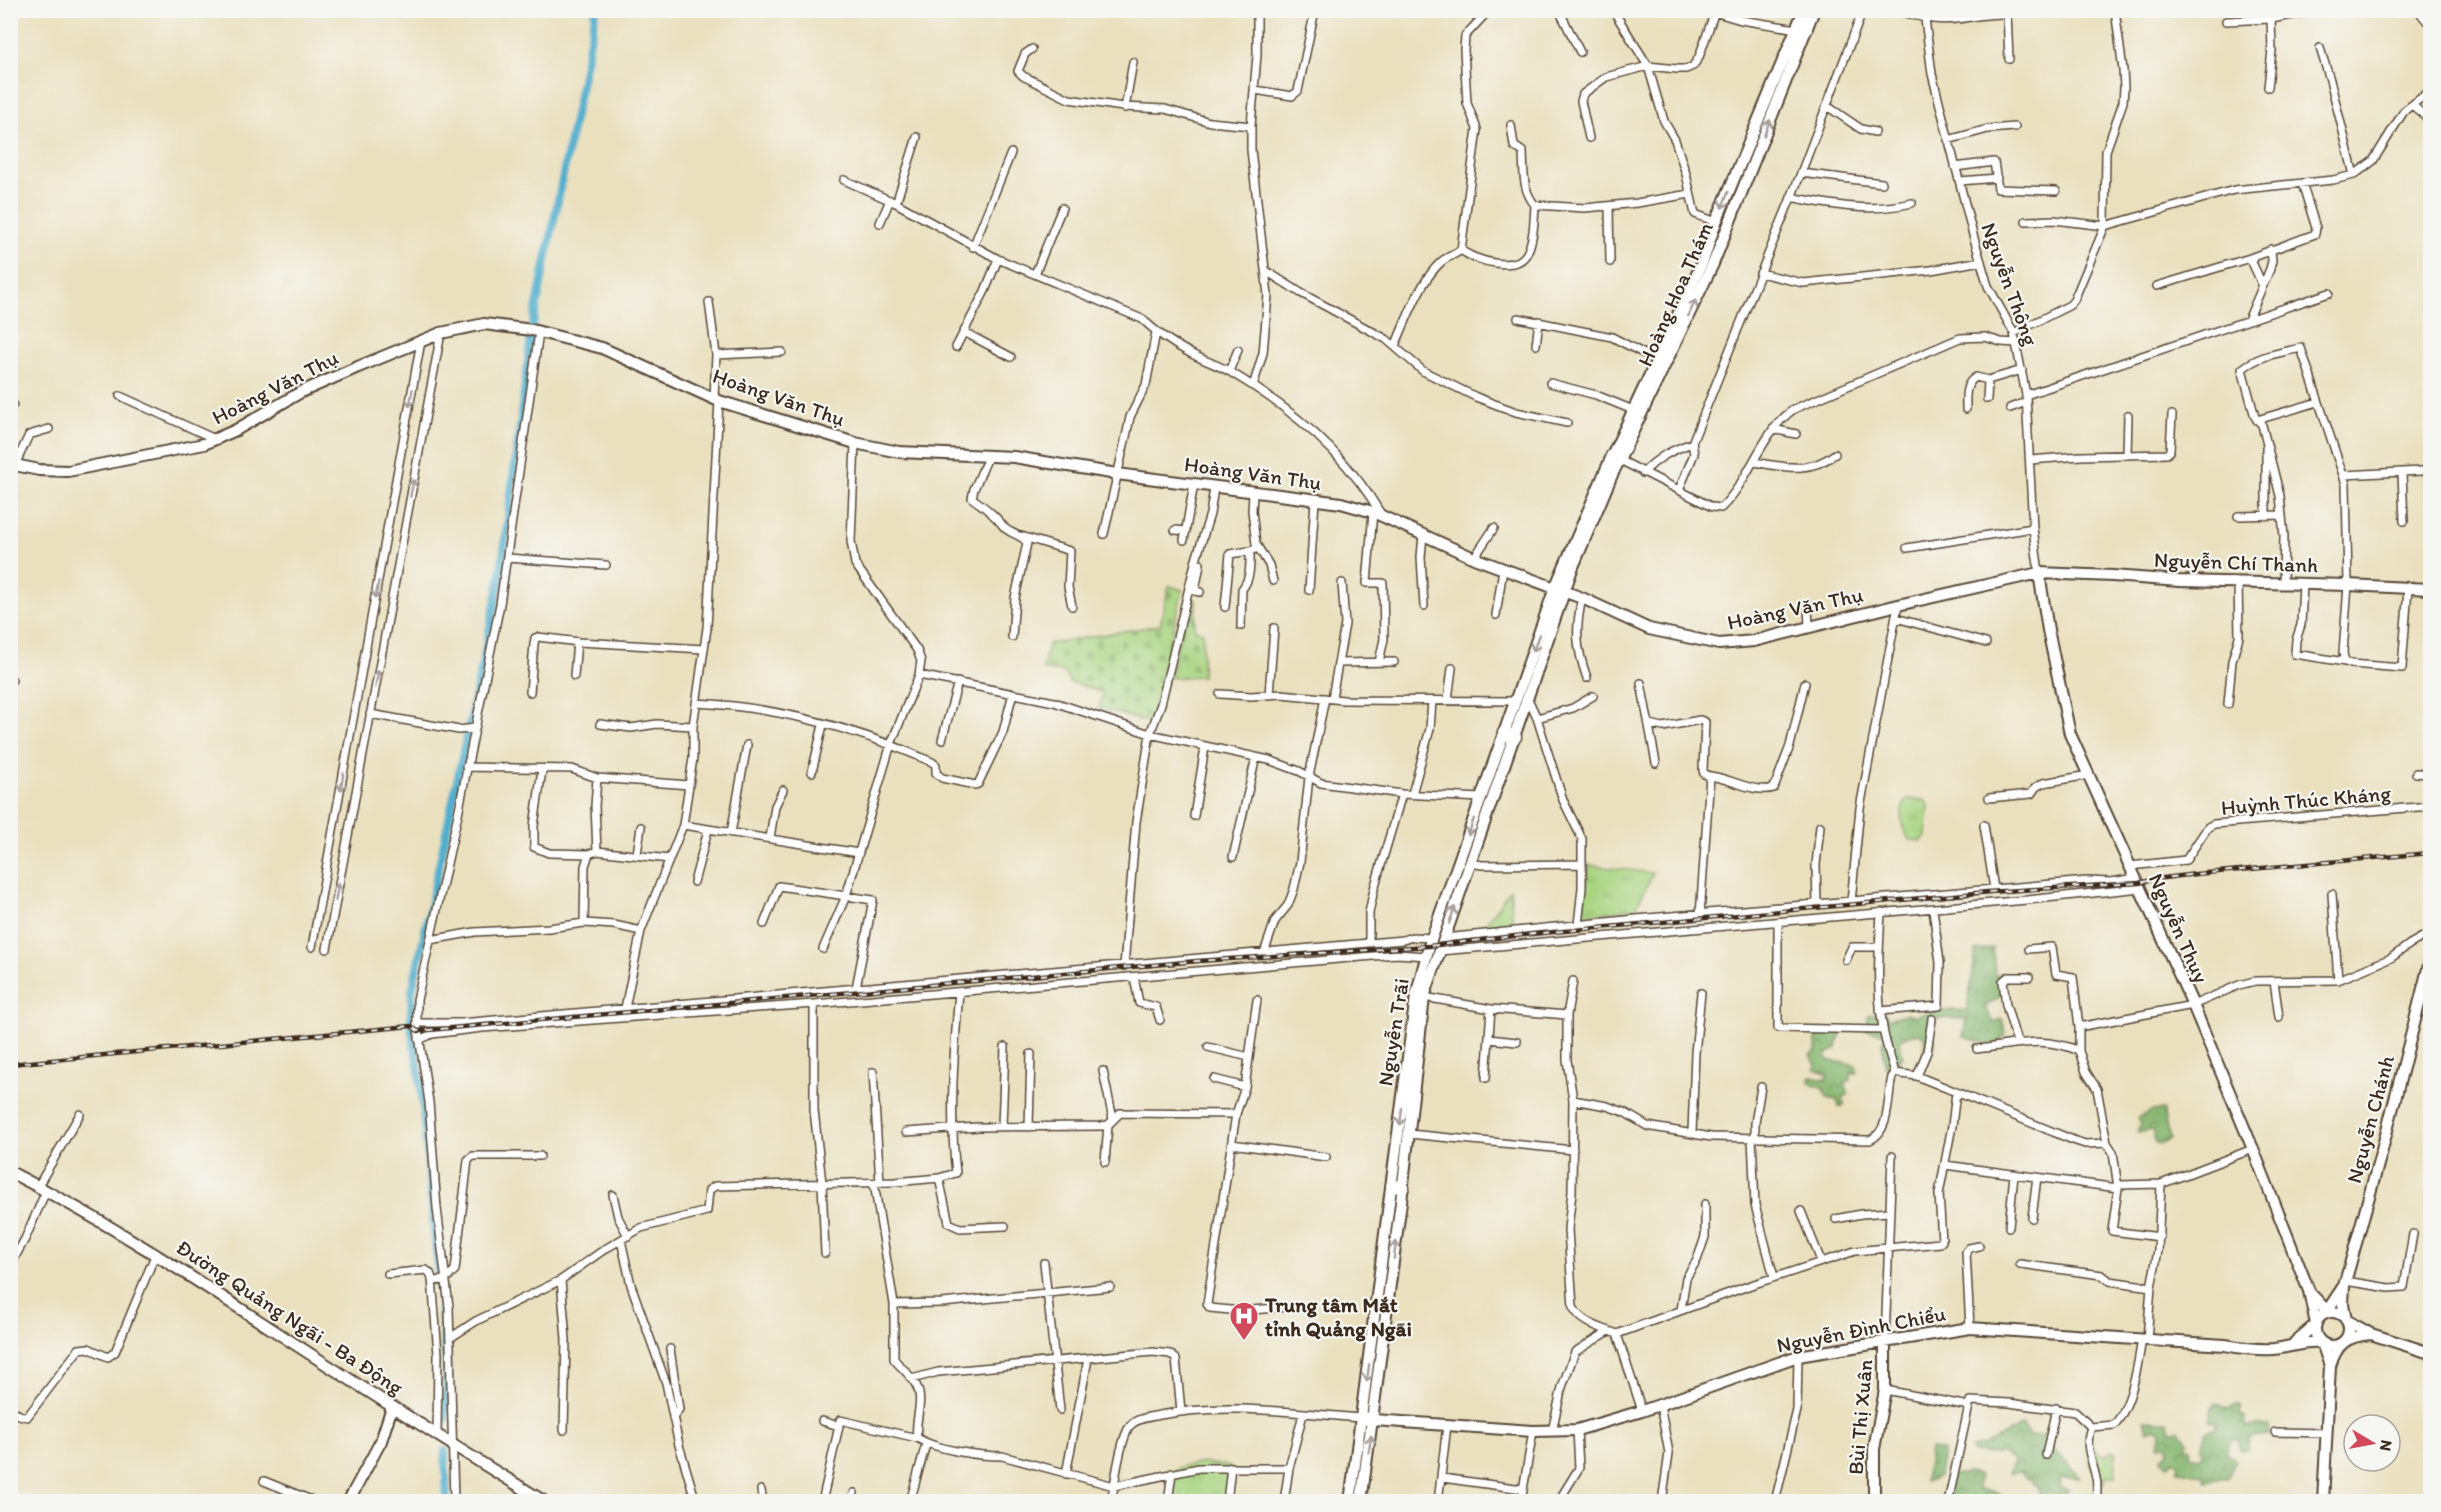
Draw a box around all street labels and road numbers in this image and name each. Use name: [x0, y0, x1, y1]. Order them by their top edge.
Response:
street label: Hoàng Hoa Thám: [1632, 218, 1718, 370]
street label: Nguyễn Thông: [1976, 219, 2044, 349]
street label: Hoàng Văn Thụ: [208, 344, 343, 429]
street label: Hoàng Văn Thụ: [710, 363, 849, 431]
street label: Hoàng Văn Thụ: [1183, 451, 1324, 495]
street label: Nguyễn Chí Thanh: [2154, 547, 2319, 577]
street label: Hoàng Văn Thụ: [1725, 581, 1866, 635]
street label: Huỳnh Thúc Kháng: [2220, 780, 2392, 820]
street label: Nguyễn Thụy: [2144, 869, 2214, 987]
street label: Nguyễn Trãi: [1372, 976, 1414, 1088]
street label: Nguyễn Chánh: [2341, 1052, 2399, 1186]
street label: Đường Quảng Ngãi - Ba Động: [172, 1234, 408, 1400]
street label: Nguyễn Đình Chiểu: [1774, 1300, 1948, 1358]
street label: Bùi Thị Xuân: [1843, 1358, 1877, 1476]

